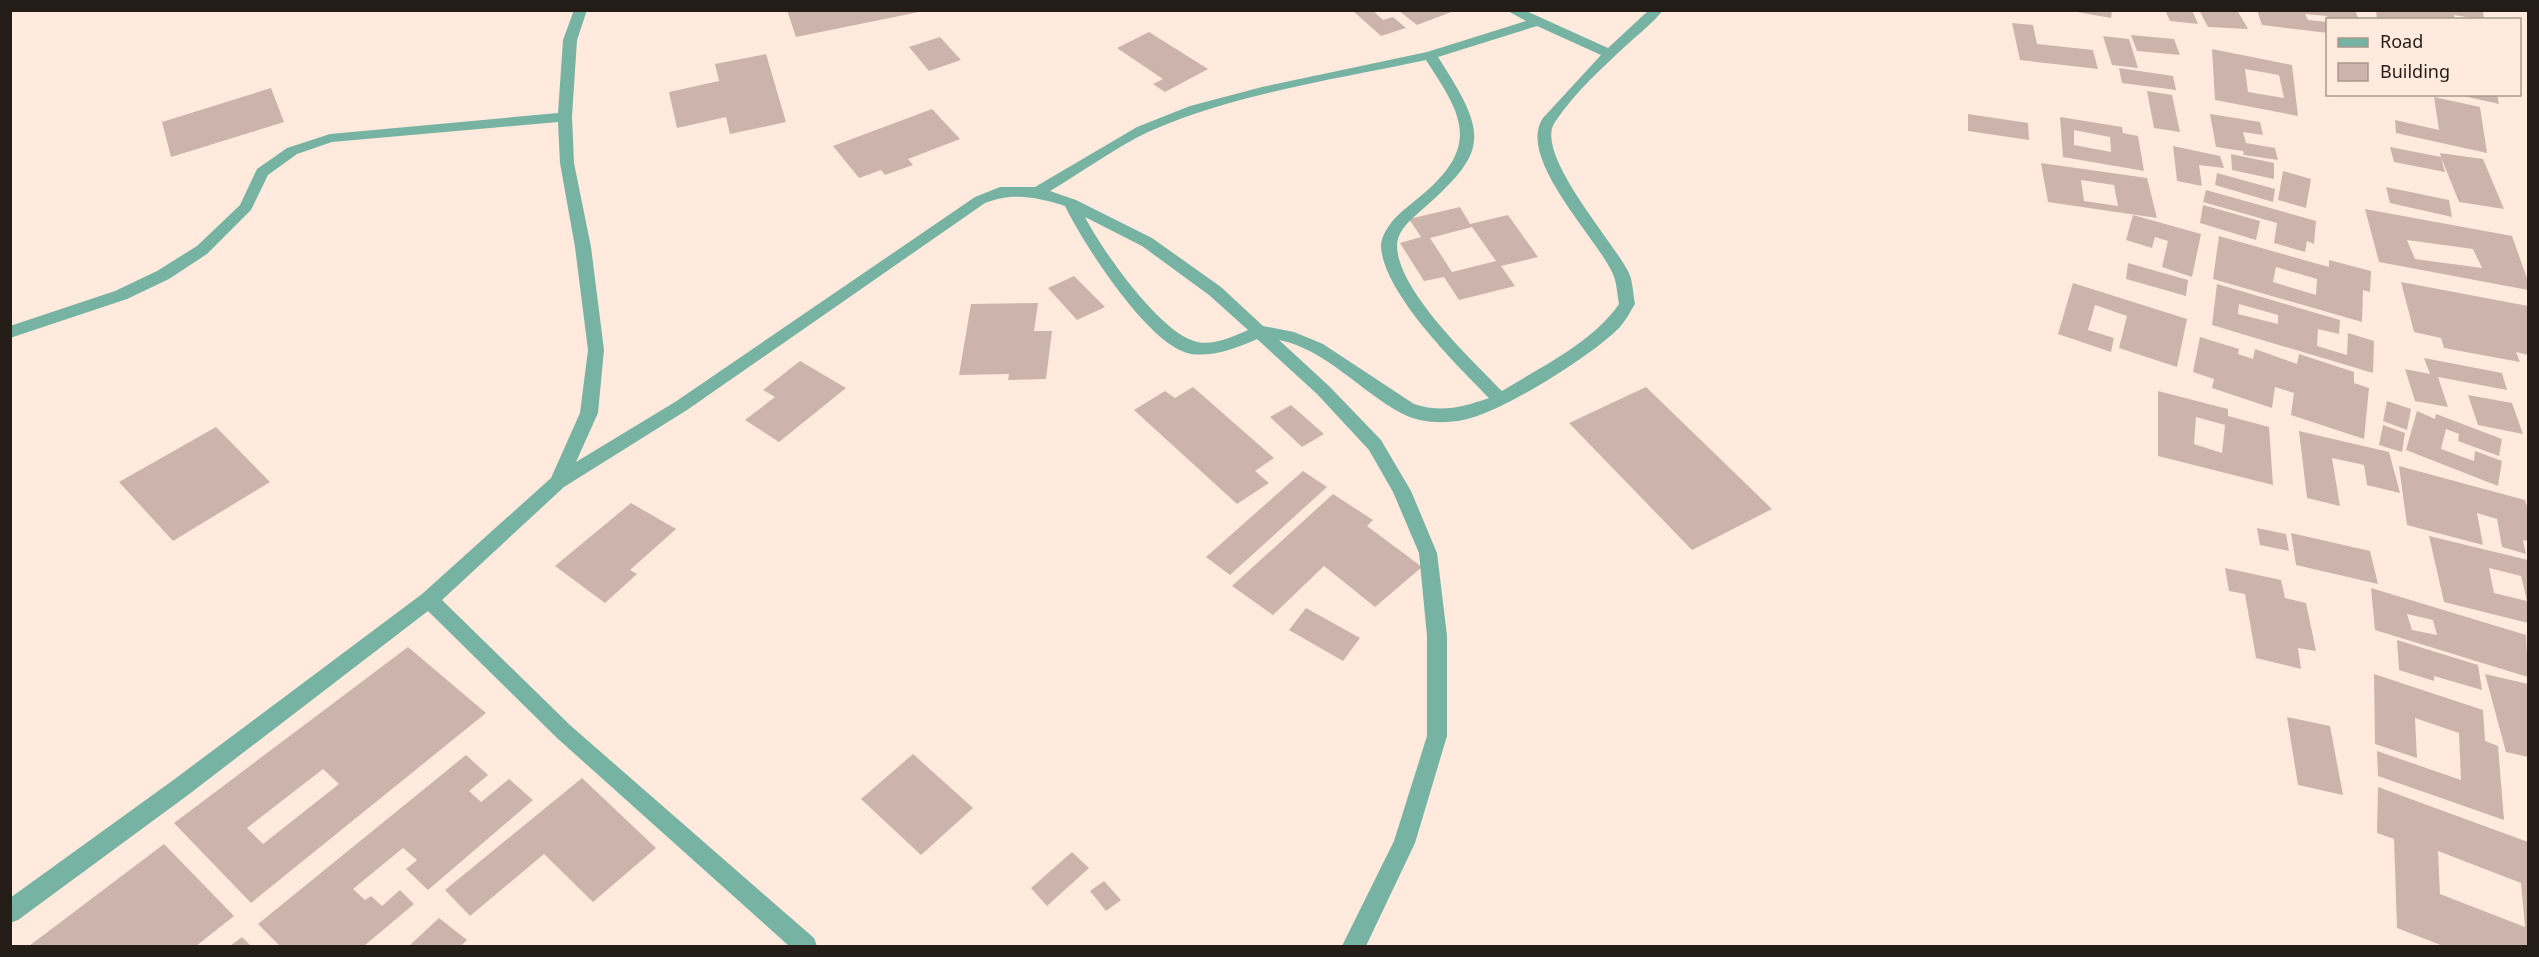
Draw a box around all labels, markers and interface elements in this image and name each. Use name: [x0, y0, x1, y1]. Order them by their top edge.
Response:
legend: [2326, 18, 2521, 96]
text: Road: [2380, 29, 2423, 53]
text: Building: [2380, 59, 2450, 83]

